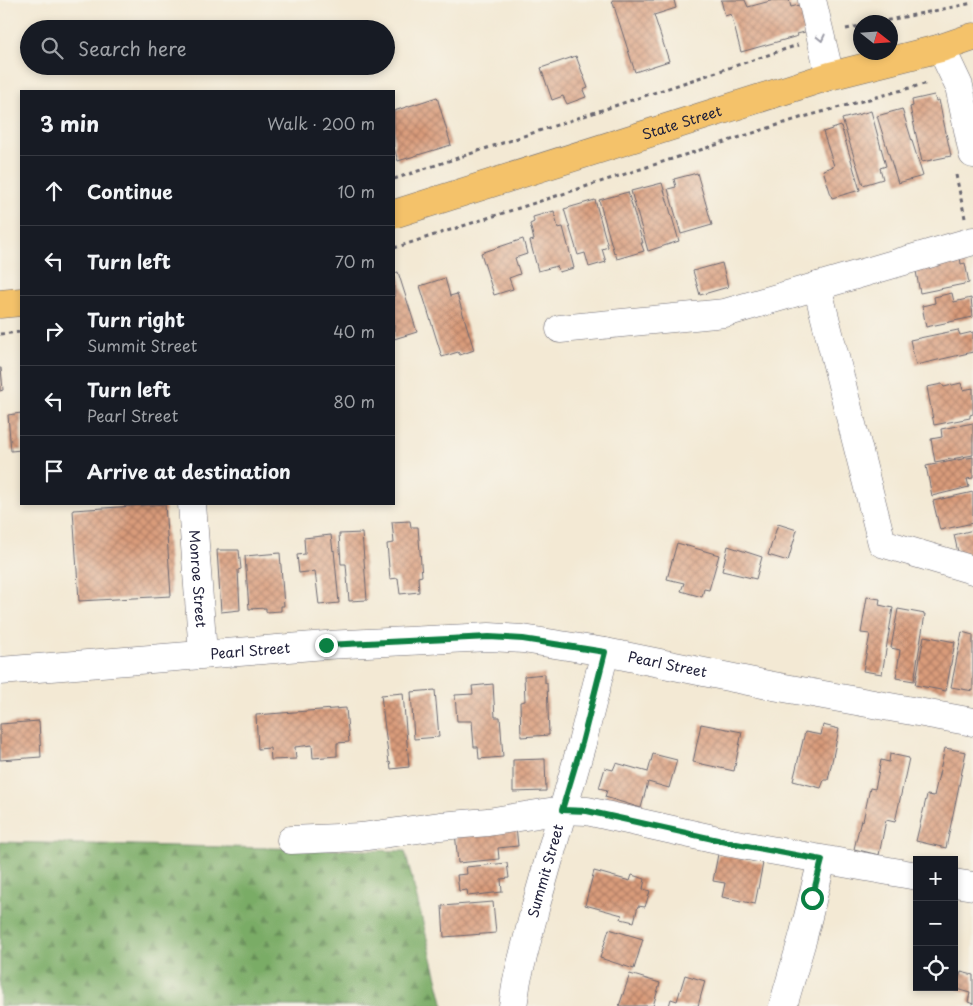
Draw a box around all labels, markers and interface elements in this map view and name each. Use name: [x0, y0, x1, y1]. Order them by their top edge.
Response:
north arrow: [853, 15, 898, 60]
search box: [20, 20, 395, 75]
icon: search: [38, 34, 66, 62]
text: Search here: [78, 34, 187, 62]
one-way arrow: [815, 34, 826, 43]
street label: State Street: [639, 100, 725, 145]
text: 3 min: [40, 107, 99, 139]
text: Walk · 200 m: [267, 111, 375, 135]
icon: ahead: [40, 177, 68, 205]
text: Continue: [87, 177, 173, 205]
text: 10 m: [338, 179, 375, 203]
icon: left: [40, 247, 68, 275]
text: Turn left: [87, 247, 171, 275]
text: 70 m: [335, 249, 375, 273]
text: Turn right: [87, 305, 185, 333]
icon: right: [40, 317, 68, 345]
text: 40 m: [333, 319, 375, 343]
text: Summit Street: [87, 333, 197, 357]
text: Turn left: [87, 375, 171, 403]
icon: left: [40, 387, 68, 415]
text: 80 m: [333, 389, 375, 413]
text: Pearl Street: [87, 403, 178, 427]
icon: arrive: [40, 457, 68, 485]
text: Arrive at destination: [87, 457, 291, 485]
street label: Monroe Street: [184, 529, 212, 629]
route end: [315, 634, 338, 657]
street label: Pearl Street: [210, 637, 291, 664]
street label: Pearl Street: [626, 646, 709, 682]
street label: Summit Street: [522, 821, 569, 920]
map controls: [913, 856, 958, 991]
button: +: [913, 856, 958, 901]
route start: [801, 887, 824, 910]
button: −: [913, 901, 958, 946]
button: locate: [913, 946, 958, 991]

